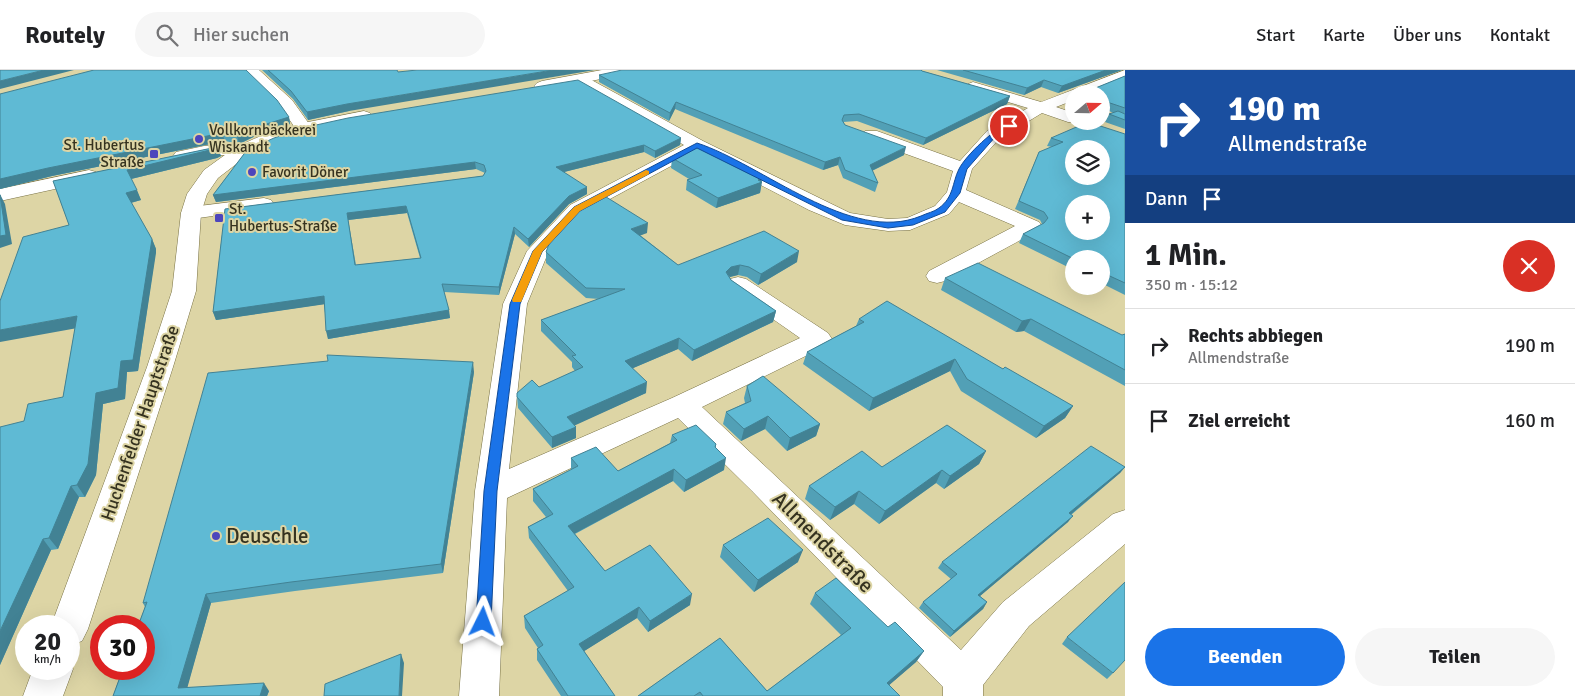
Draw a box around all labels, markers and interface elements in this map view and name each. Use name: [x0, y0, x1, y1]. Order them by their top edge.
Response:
search box: [135, 12, 485, 57]
text: Routely: [25, 20, 105, 50]
icon: search: [153, 21, 181, 49]
text: Hier suchen: [193, 23, 289, 47]
text: Start: [1256, 24, 1295, 46]
text: Karte: [1323, 24, 1365, 46]
text: Über uns: [1393, 24, 1462, 46]
text: Kontakt: [1490, 24, 1550, 46]
north arrow: [1065, 85, 1110, 130]
map controls: [1065, 85, 1110, 295]
text: 190 m: [1228, 87, 1321, 130]
icon: right: [1145, 90, 1210, 155]
pin: [988, 105, 1030, 147]
icon: arrive: [995, 112, 1023, 140]
place label: Vollkornbäckerei Wiskandt: [209, 121, 316, 156]
text: Allmendstraße: [1228, 130, 1367, 157]
marker: Vollkornbäckerei Wiskandt: [193, 133, 205, 145]
place label: St. Hubertus Straße: [64, 136, 144, 171]
button: layers: [1065, 140, 1110, 185]
marker: St. Hubertus Straße: [148, 148, 160, 160]
place label: Favorit Döner: [262, 163, 349, 181]
marker: Favorit Döner: [246, 166, 258, 178]
icon: arrive: [1198, 185, 1226, 213]
text: Dann: [1145, 187, 1188, 211]
button: +: [1065, 195, 1110, 240]
place label: St. Hubertus-Straße: [229, 200, 337, 235]
marker: St. Hubertus-Straße: [213, 212, 225, 224]
text: 1 Min.: [1145, 237, 1227, 274]
button: close: [1503, 240, 1555, 292]
button: −: [1065, 250, 1110, 295]
text: 350 m · 15:12: [1145, 275, 1238, 295]
street label: Huchenfelder Hauptstraße: [96, 322, 184, 524]
text: Rechts abbiegen: [1188, 324, 1323, 348]
icon: right: [1145, 332, 1173, 360]
text: 190 m: [1505, 334, 1555, 358]
text: Allmendstraße: [1188, 348, 1289, 368]
icon: arrive: [1145, 407, 1173, 435]
text: Ziel erreicht: [1188, 409, 1290, 433]
text: 160 m: [1505, 409, 1555, 433]
street label: Allmendstraße: [767, 486, 879, 598]
place label: Deuschle: [226, 523, 309, 549]
marker: Deuschle: [210, 530, 222, 542]
position arrow: [456, 595, 508, 647]
speed limit sign: 30: [90, 615, 155, 680]
text: 20: [34, 626, 61, 657]
button: Beenden: [1145, 628, 1345, 686]
button: Teilen: [1355, 628, 1555, 686]
text: km/h: [34, 652, 61, 667]

